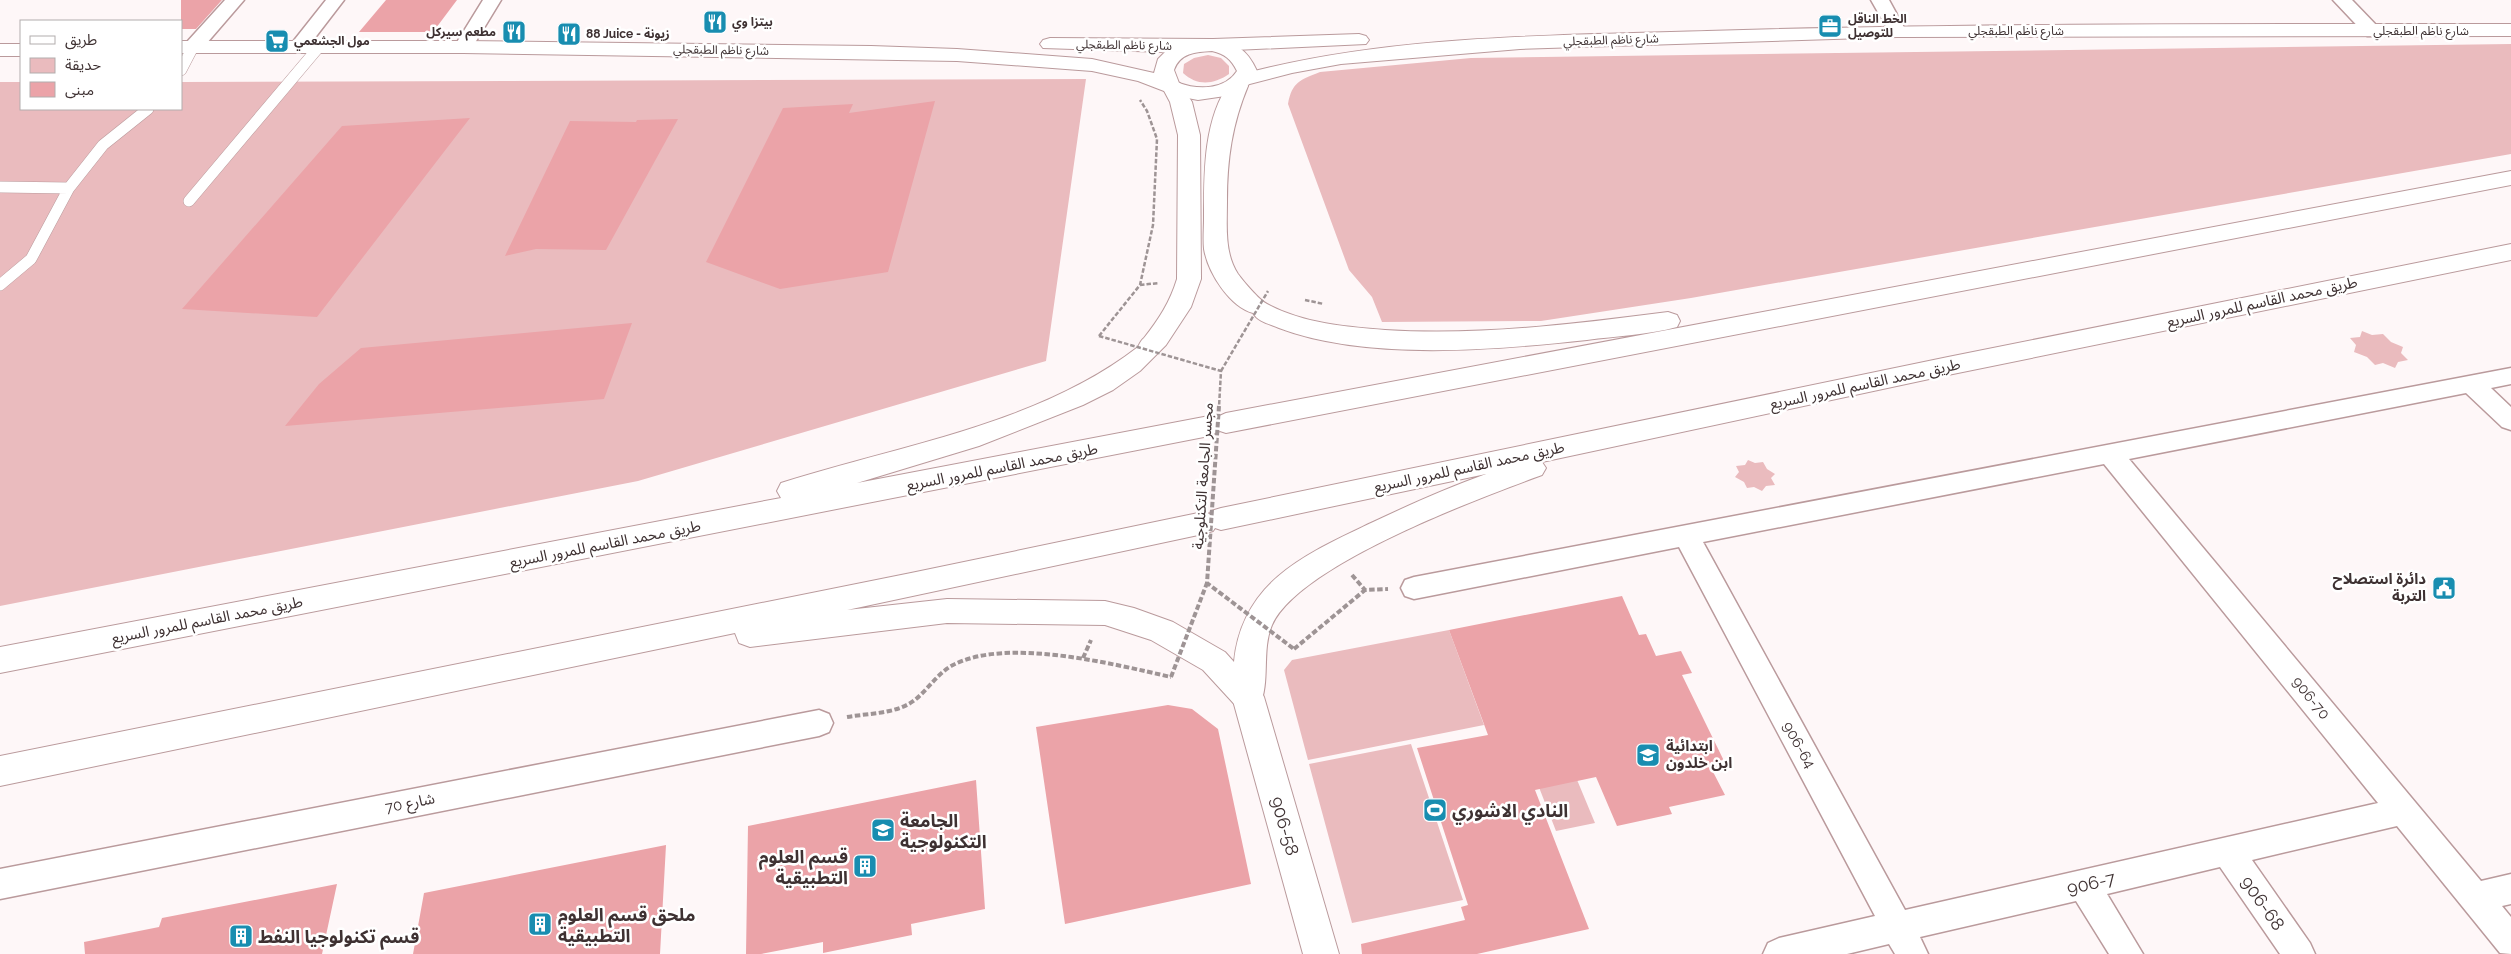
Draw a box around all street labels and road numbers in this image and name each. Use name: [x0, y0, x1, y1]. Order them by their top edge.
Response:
street label: شارع ناظم الطبقجلي: [1968, 24, 2064, 41]
street label: شارع ناظم الطبقجلي: [2373, 24, 2469, 41]
street label: شارع ناظم الطبقجلي: [1563, 31, 1659, 51]
street label: شارع ناظم الطبقجلي: [1076, 37, 1172, 56]
street label: شارع ناظم الطبقجلي: [673, 42, 769, 61]
street label: طريق محمد القاسم للمرور السريع: [2165, 273, 2360, 334]
street label: طريق محمد القاسم للمرور السريع: [1768, 355, 1963, 416]
street label: مجسر الجامعة التكنلوجية: [1189, 402, 1217, 550]
street label: طريق محمد القاسم للمرور السريع: [1372, 438, 1567, 499]
street label: طريق محمد القاسم للمرور السريع: [905, 440, 1100, 497]
street label: طريق محمد القاسم للمرور السريع: [508, 517, 703, 574]
street label: طريق محمد القاسم للمرور السريع: [110, 593, 305, 650]
street label: 906-70: [2288, 673, 2334, 723]
street label: 906-64: [1779, 719, 1819, 771]
street label: شارع 70: [384, 789, 437, 820]
street label: 906-58: [1267, 794, 1303, 858]
street label: 906-7: [2065, 867, 2118, 899]
street label: 906-68: [2237, 872, 2289, 934]

